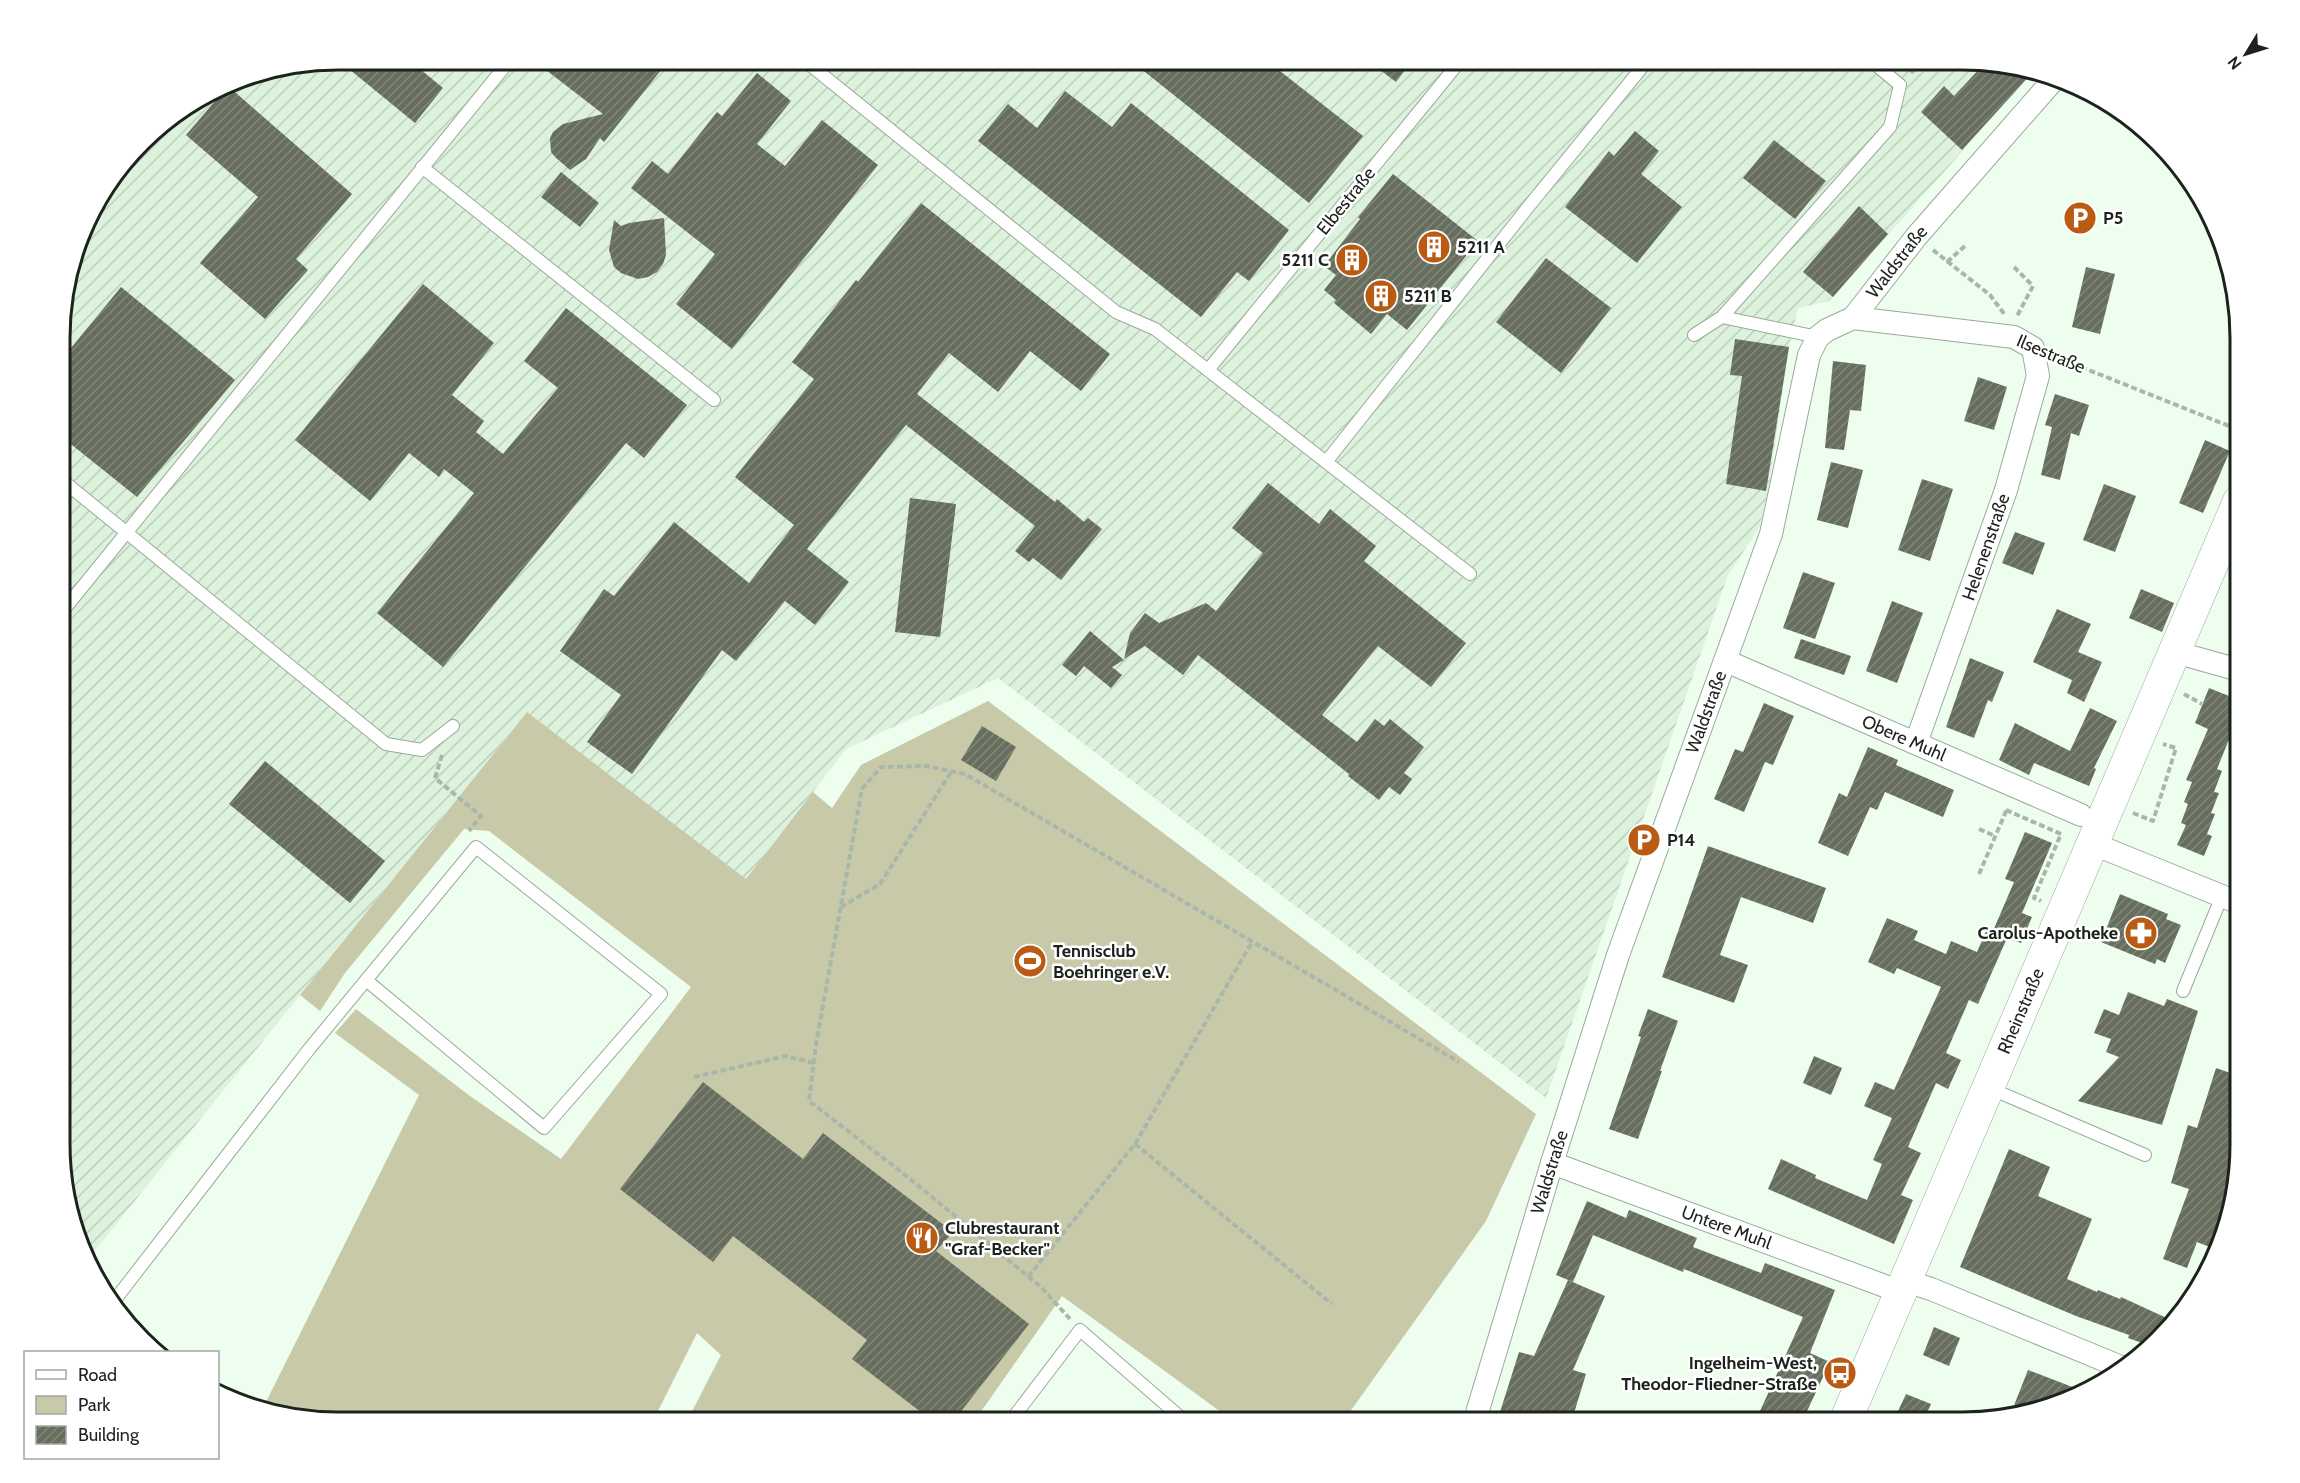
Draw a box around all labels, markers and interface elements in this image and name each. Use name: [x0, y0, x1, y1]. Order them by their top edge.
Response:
north arrow: [2216, 24, 2276, 84]
text: N: [2224, 53, 2246, 73]
street label: Elbestraße: [1312, 163, 1380, 239]
parking icon: P5: [2062, 200, 2098, 236]
place label: P5: [2103, 207, 2123, 229]
street label: Waldstraße: [1862, 221, 1932, 303]
building icon: 5211 A: [1416, 229, 1452, 265]
place label: 5211 A: [1457, 236, 1506, 258]
building icon: 5211 C: [1334, 242, 1370, 278]
place label: 5211 C: [1282, 249, 1329, 271]
building icon: 5211 B: [1363, 278, 1399, 314]
place label: 5211 B: [1404, 285, 1452, 307]
street label: Ilsestraße: [2013, 330, 2089, 378]
street label: Helenenstraße: [1957, 491, 2015, 603]
street label: Waldstraße: [1681, 668, 1731, 757]
street label: Obere Muhl: [1859, 710, 1950, 766]
parking icon: P14: [1626, 822, 1662, 858]
place label: P14: [1667, 829, 1696, 851]
pharmacy icon: Carolus-Apotheke: [2123, 915, 2159, 951]
place label: Carolus-Apotheke: [1978, 922, 2118, 944]
place label: Tennisclub Boehringer e.V.: [1053, 940, 1169, 983]
sports icon: Tennisclub Boehringer e.V.: [1012, 943, 1048, 979]
street label: Rheinstraße: [1993, 965, 2049, 1057]
street label: Waldstraße: [1526, 1128, 1573, 1217]
street label: Untere Muhl: [1678, 1201, 1775, 1254]
place label: Clubrestaurant "Graf-Becker": [945, 1217, 1059, 1260]
restaurant icon: Clubrestaurant "Graf-Becker": [904, 1220, 940, 1256]
legend: [24, 1351, 219, 1459]
place label: Ingelheim-West, Theodor-Fliedner-Straße: [1621, 1352, 1817, 1395]
bus stop icon: Ingelheim-West, Theodor-Fliedner-Straße: [1822, 1355, 1858, 1391]
text: Road: [78, 1364, 117, 1386]
text: Park: [78, 1394, 111, 1416]
text: Building: [78, 1424, 140, 1446]

